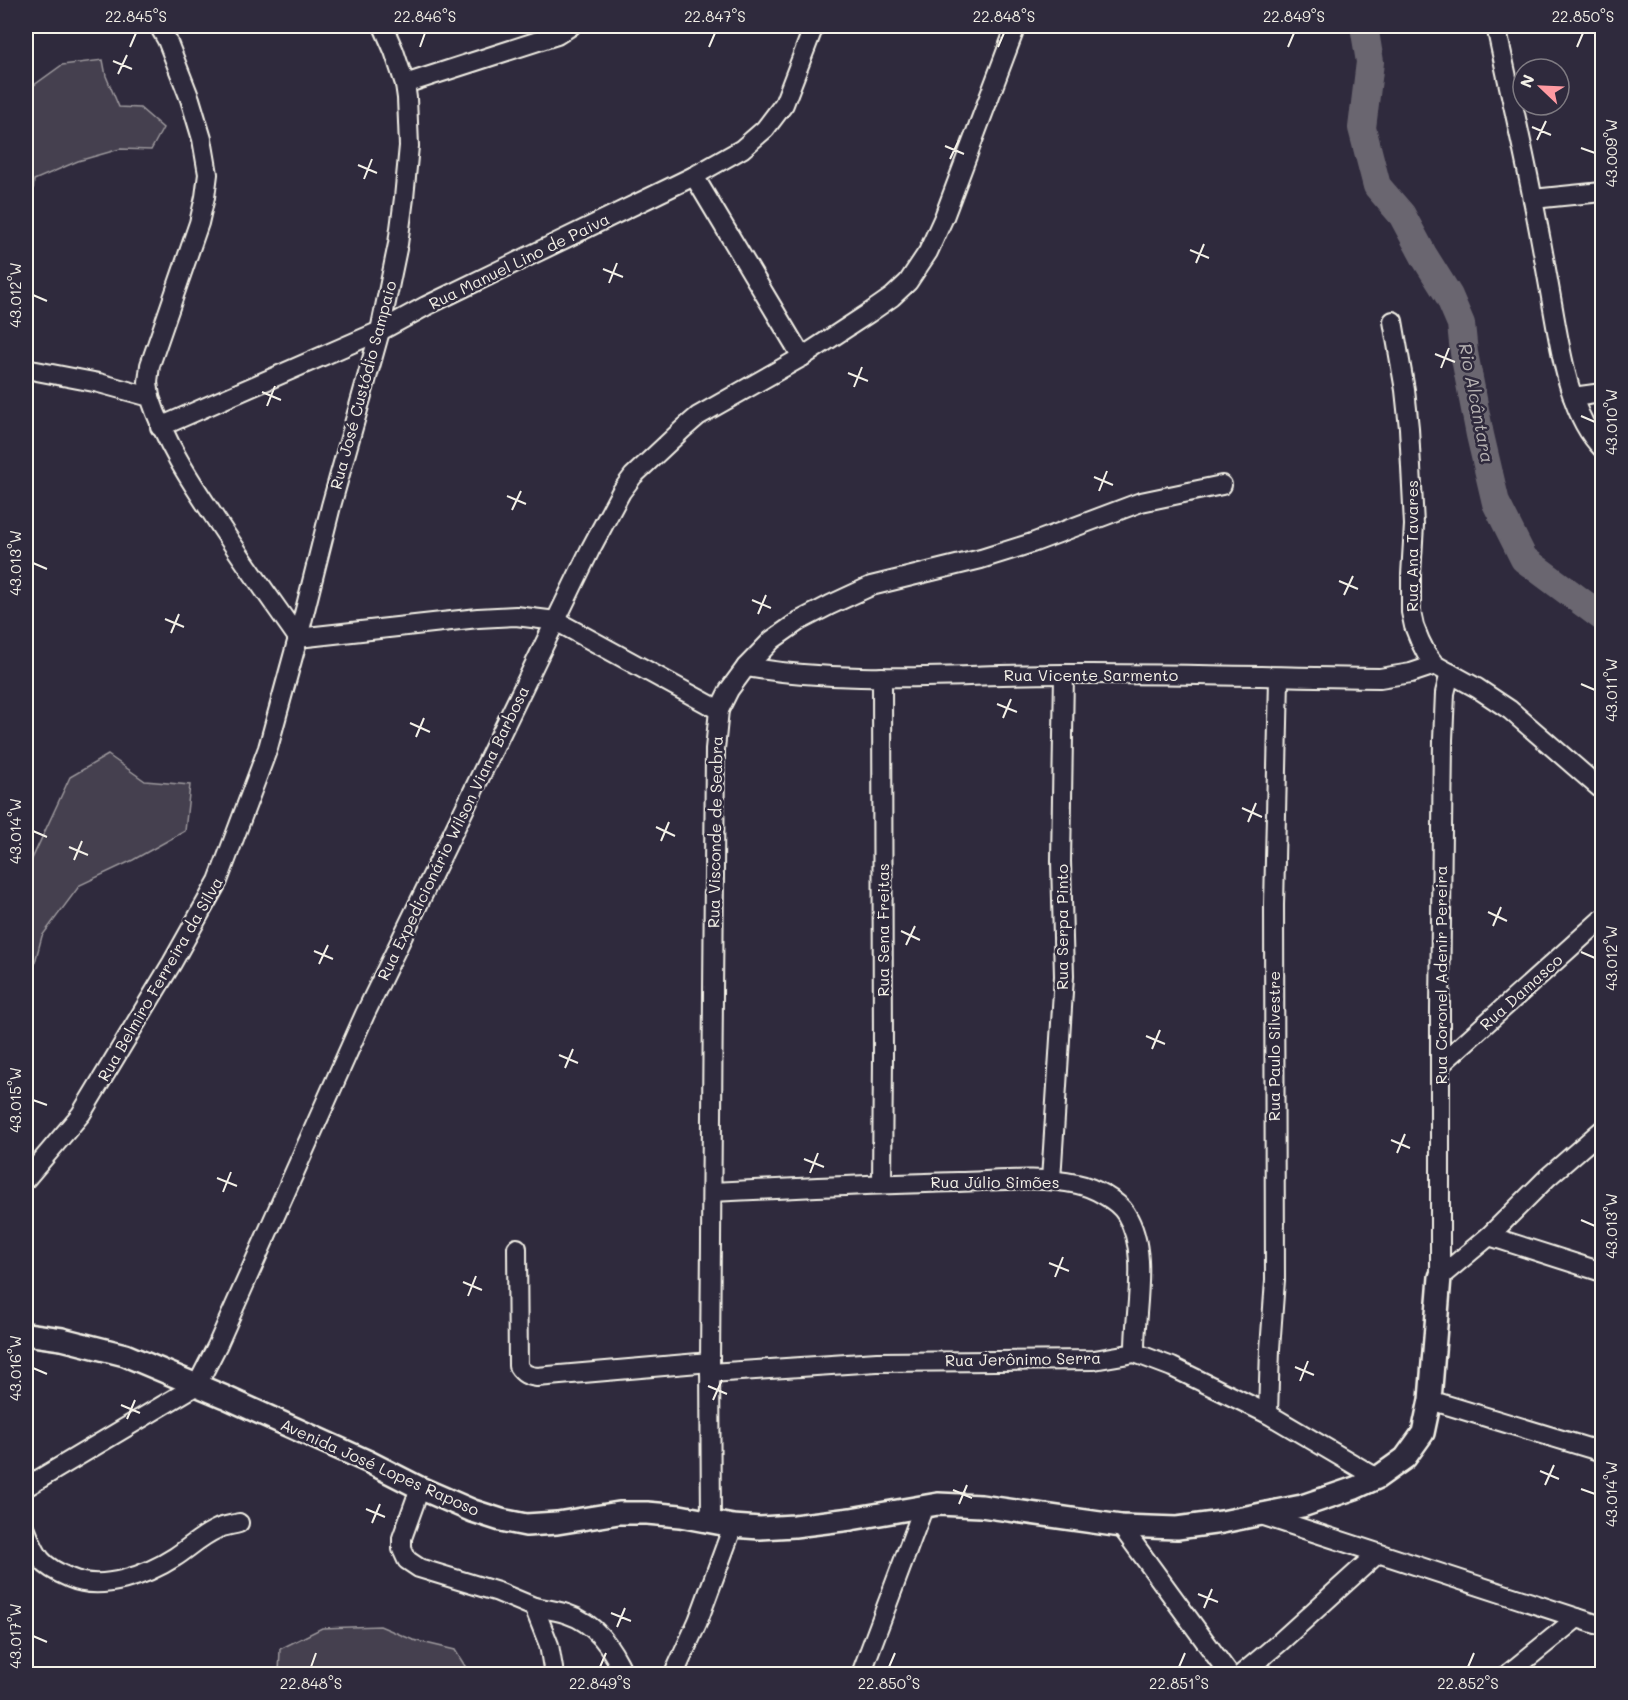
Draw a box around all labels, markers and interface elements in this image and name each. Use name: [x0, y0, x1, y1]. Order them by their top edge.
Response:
text: 22.845°S: [105, 6, 167, 26]
text: 22.846°S: [394, 6, 456, 26]
text: 22.847°S: [684, 6, 746, 26]
text: 22.848°S: [973, 6, 1035, 26]
text: 22.849°S: [1263, 6, 1325, 26]
text: 22.850°S: [1552, 6, 1614, 26]
north arrow: [1511, 57, 1571, 117]
text: N: [1515, 71, 1539, 91]
text: 43.009°W: [1601, 119, 1621, 187]
street label: Rua Manuel Lino de Paiva: [425, 208, 613, 313]
text: 43.012°W: [5, 262, 25, 328]
street label: Rua José Custódio Sampaio: [325, 278, 401, 492]
water label: Rio Alcântara: [1454, 341, 1500, 465]
text: 43.010°W: [1601, 389, 1621, 455]
street label: Rua Ana Tavares: [1401, 480, 1422, 612]
text: 43.013°W: [5, 530, 25, 596]
text: 43.011°W: [1601, 658, 1621, 722]
street label: Rua Vicente Sarmento: [1004, 664, 1178, 685]
street label: Rua Expedicionário Wilson Viana Barbosa: [372, 682, 533, 983]
street label: Rua Visconde de Seabra: [702, 736, 727, 928]
text: 43.014°W: [5, 798, 25, 864]
street label: Rua Sena Freitas: [872, 863, 893, 997]
street label: Rua Serpa Pinto: [1051, 864, 1072, 990]
street label: Rua Coronel Adenir Pereira: [1430, 865, 1451, 1084]
street label: Rua Belmiro Ferreira da Silva: [92, 873, 227, 1085]
text: 43.012°W: [1601, 925, 1621, 991]
street label: Rua Damasco: [1475, 949, 1567, 1034]
street label: Rua Paulo Silvestre: [1263, 971, 1284, 1121]
text: 43.015°W: [5, 1067, 25, 1133]
street label: Rua Júlio Simões: [931, 1171, 1059, 1192]
text: 43.013°W: [1601, 1193, 1621, 1259]
text: 43.016°W: [5, 1335, 25, 1401]
street label: Rua Jerônimo Serra: [945, 1347, 1101, 1370]
street label: Avenida José Lopes Raposo: [278, 1413, 483, 1520]
text: 43.014°W: [1601, 1461, 1621, 1527]
text: 43.017°W: [5, 1603, 25, 1669]
text: 22.848°S: [280, 1673, 342, 1693]
text: 22.849°S: [569, 1673, 631, 1693]
text: 22.850°S: [858, 1673, 920, 1693]
text: 22.851°S: [1149, 1673, 1209, 1693]
text: 22.852°S: [1437, 1673, 1499, 1693]

